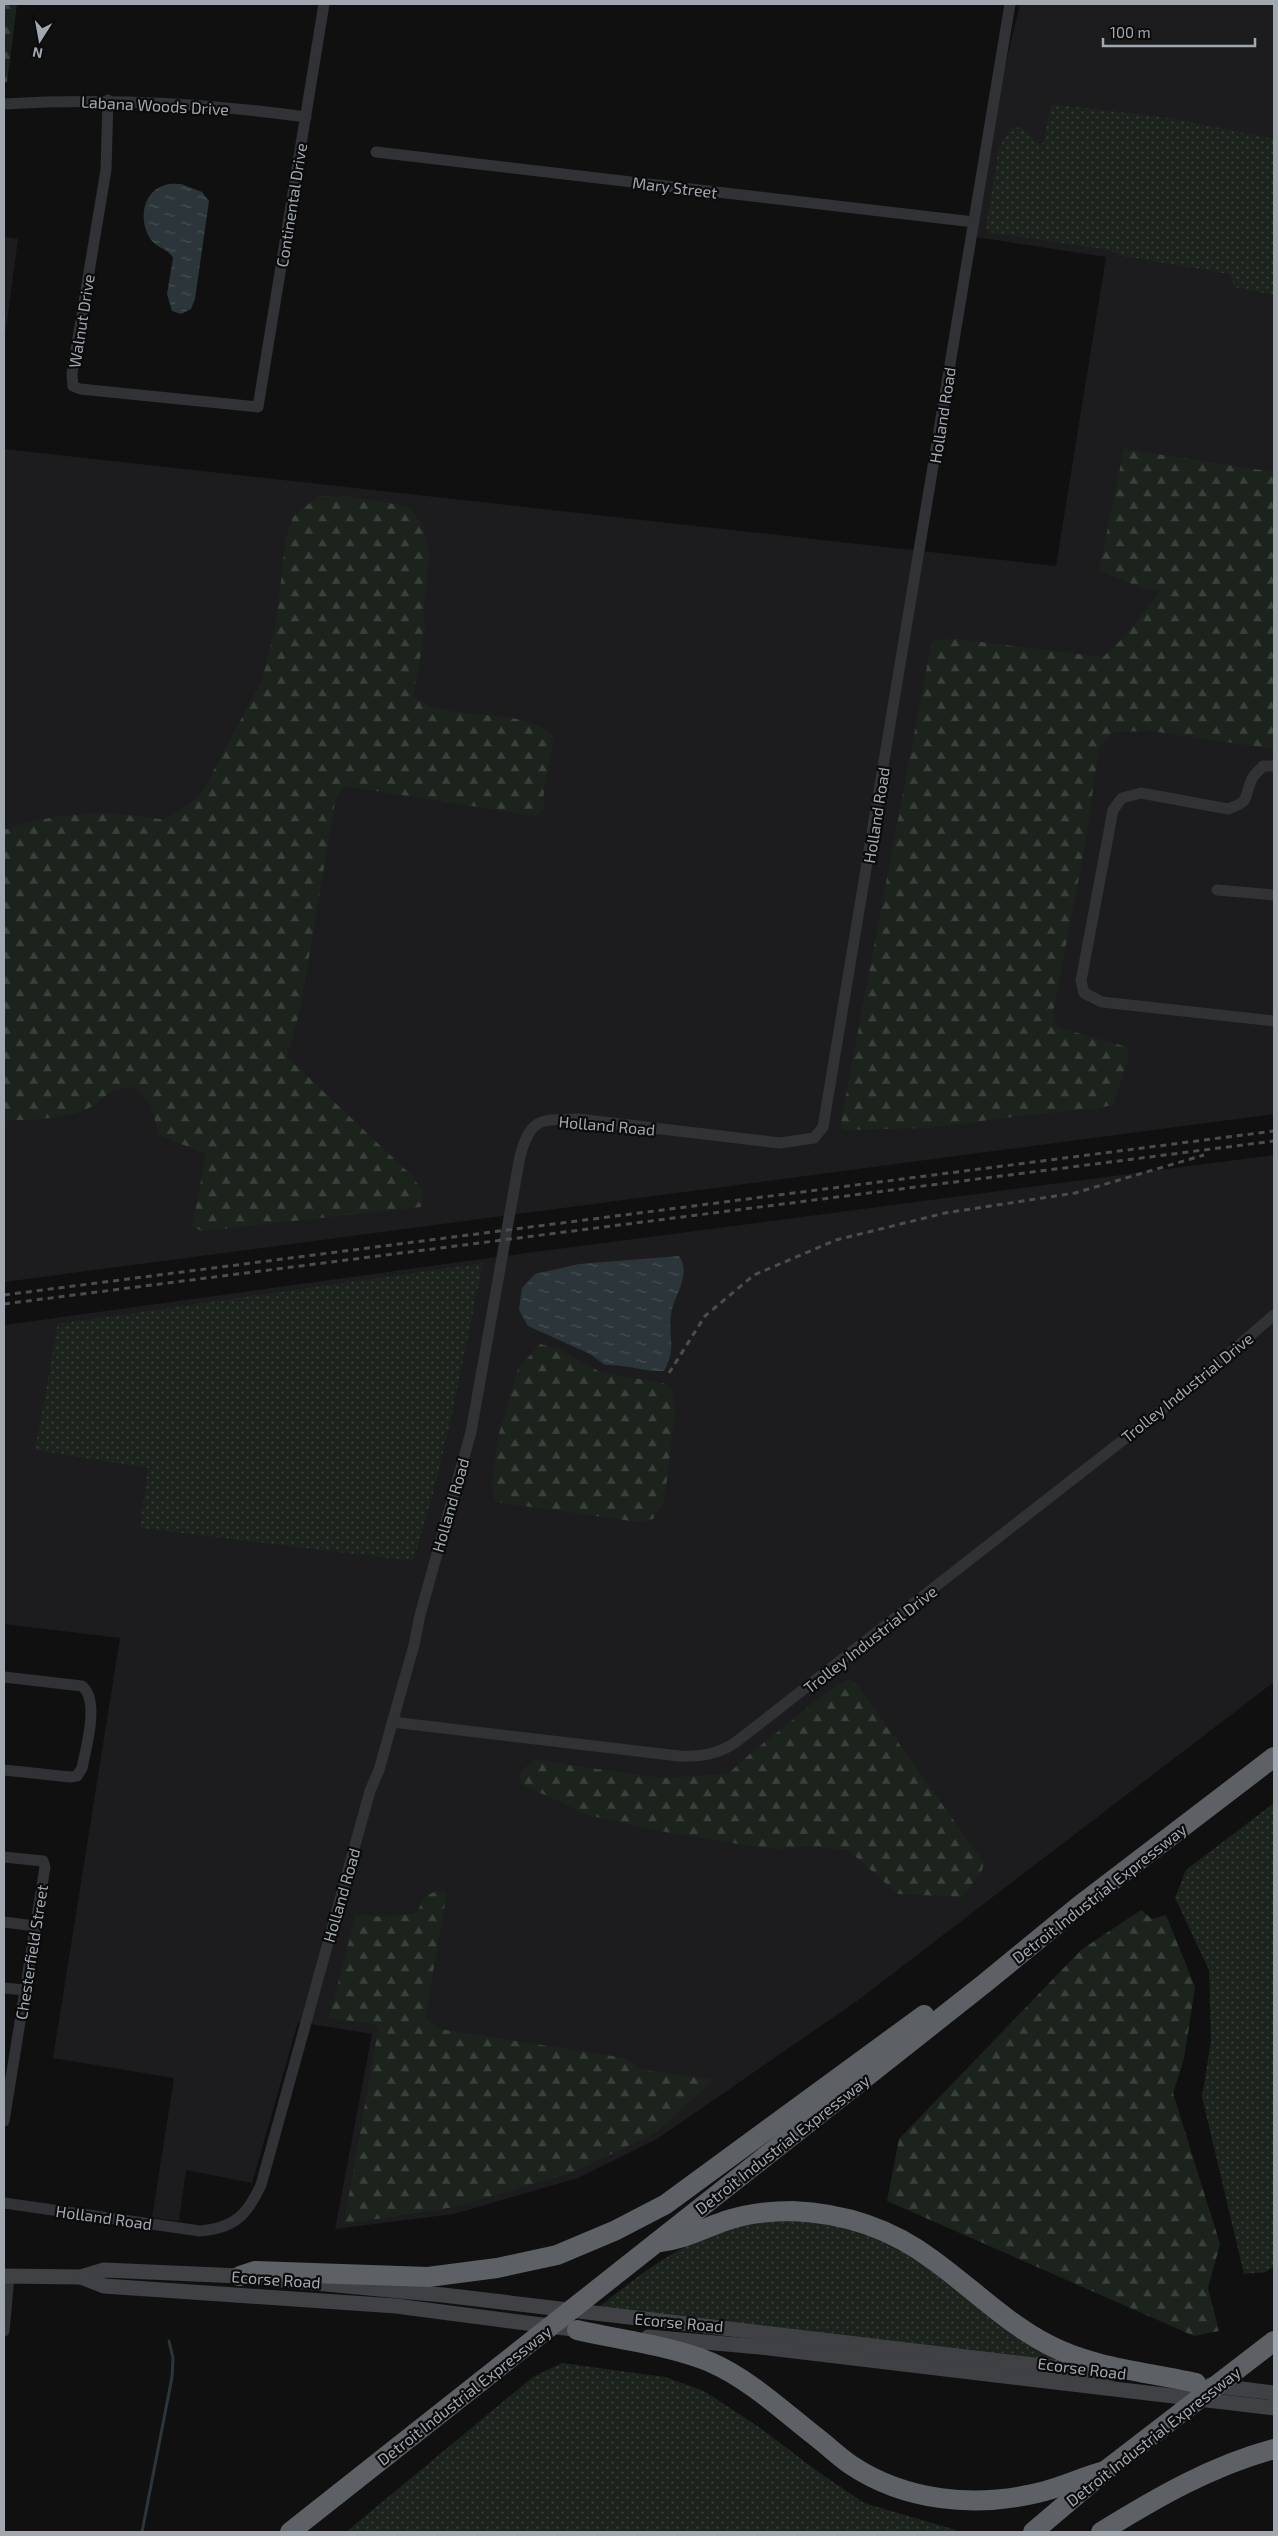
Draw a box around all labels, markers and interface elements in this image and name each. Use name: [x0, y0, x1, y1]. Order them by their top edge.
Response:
north arrow: [15, 15, 65, 65]
scale bar: [1103, 15, 1256, 47]
text: 100 m: [1110, 23, 1151, 41]
text: N: [31, 44, 44, 63]
street label: Labana Woods Drive: [80, 92, 230, 118]
street label: Continental Drive: [272, 142, 310, 268]
street label: Mary Street: [631, 172, 719, 202]
street label: Walnut Drive: [64, 273, 98, 369]
street label: Holland Road: [925, 366, 959, 464]
street label: Holland Road: [859, 766, 893, 864]
street label: Holland Road: [558, 1111, 656, 1139]
street label: Trolley Industrial Drive: [1117, 1328, 1257, 1446]
street label: Holland Road: [428, 1456, 472, 1554]
street label: Trolley Industrial Drive: [800, 1581, 940, 1697]
street label: Detroit Industrial Expressway: [1008, 1819, 1190, 1967]
street label: Holland Road: [319, 1846, 363, 1944]
street label: Chesterfield Street: [11, 1883, 51, 2021]
street label: Detroit Industrial Expressway: [691, 2070, 873, 2218]
street label: Holland Road: [55, 2201, 153, 2233]
street label: Ecorse Road: [231, 2266, 321, 2292]
street label: Ecorse Road: [634, 2309, 724, 2335]
street label: Detroit Industrial Expressway: [373, 2321, 555, 2469]
street label: Ecorse Road: [1037, 2353, 1127, 2383]
street label: Detroit Industrial Expressway: [1062, 2362, 1244, 2510]

